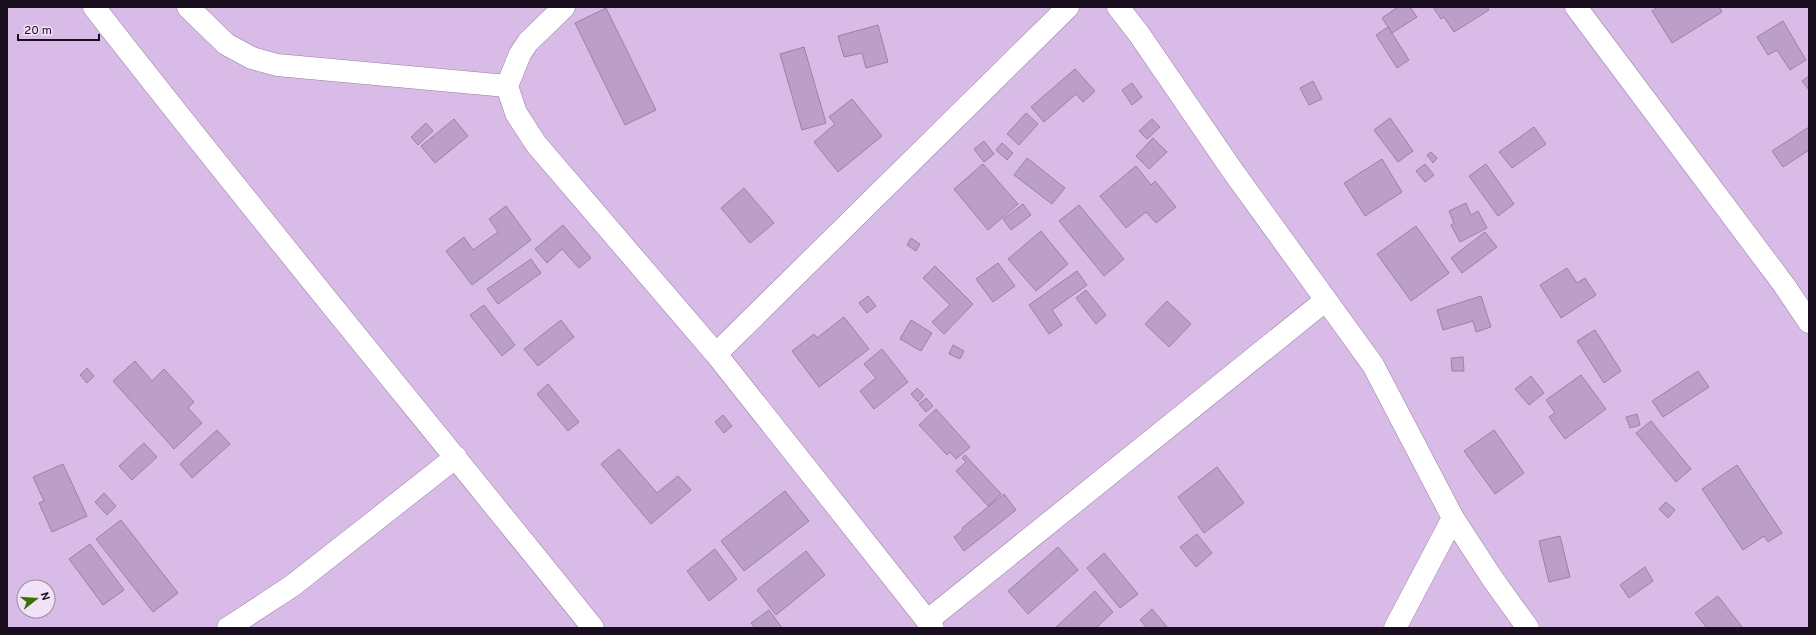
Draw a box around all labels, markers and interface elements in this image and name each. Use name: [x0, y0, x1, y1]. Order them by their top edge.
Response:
scale bar: [18, 16, 99, 42]
text: 20 m: [24, 23, 52, 39]
north arrow: [16, 579, 56, 619]
text: N: [37, 591, 52, 602]

